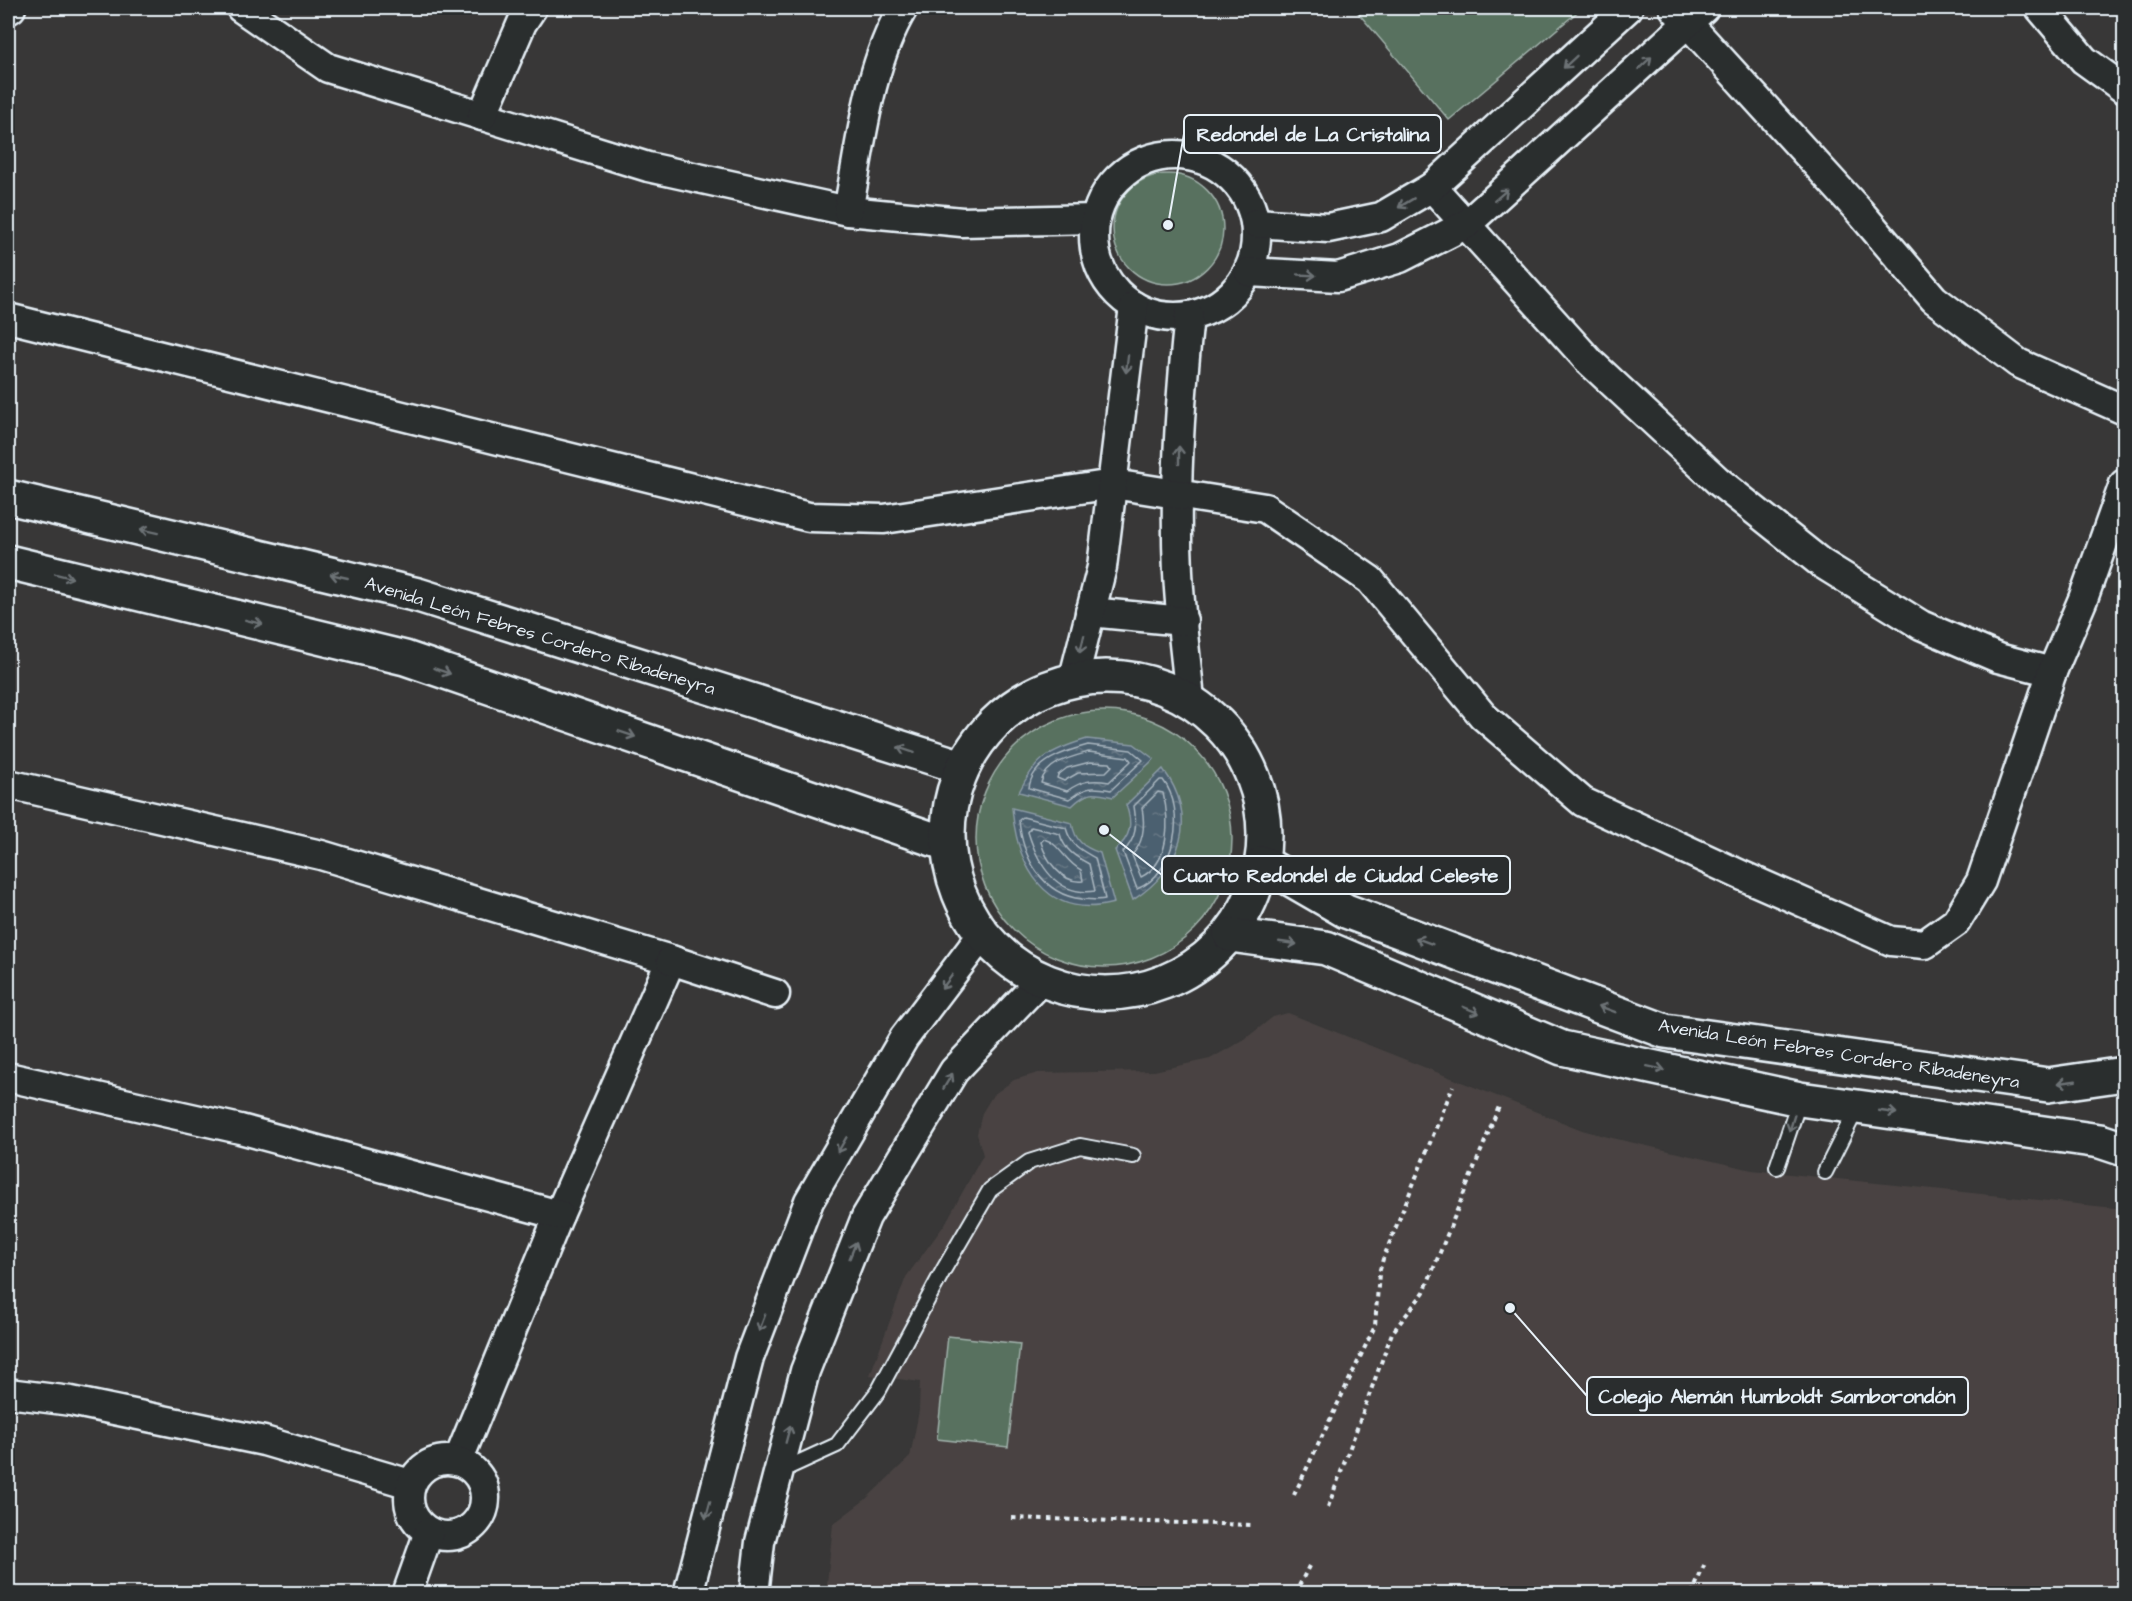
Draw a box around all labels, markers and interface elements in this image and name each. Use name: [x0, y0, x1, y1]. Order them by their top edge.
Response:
one-way arrow: [1562, 55, 1577, 69]
one-way arrow: [1638, 56, 1653, 70]
callout: Redondel de La Cristalina: [1184, 115, 1441, 153]
text: Redondel de La Cristalina: [1197, 121, 1430, 149]
one-way arrow: [1494, 188, 1509, 202]
one-way arrow: [1398, 197, 1415, 209]
one-way arrow: [1297, 269, 1317, 280]
one-way arrow: [1121, 354, 1132, 374]
one-way arrow: [1173, 445, 1185, 465]
one-way arrow: [140, 524, 159, 536]
one-way arrow: [329, 569, 348, 581]
one-way arrow: [55, 571, 74, 583]
street label: Avenida León Febres Cordero Ribadeneyra: [361, 571, 718, 702]
one-way arrow: [244, 616, 263, 628]
one-way arrow: [1076, 634, 1087, 653]
one-way arrow: [432, 667, 451, 678]
one-way arrow: [617, 730, 636, 741]
one-way arrow: [897, 743, 916, 754]
callout: Cuarto Redondel de Ciudad Celeste: [1162, 856, 1510, 894]
text: Cuarto Redondel de Ciudad Celeste: [1174, 862, 1499, 890]
one-way arrow: [1415, 934, 1434, 945]
one-way arrow: [1278, 938, 1298, 949]
one-way arrow: [941, 973, 953, 989]
one-way arrow: [1598, 1003, 1616, 1014]
one-way arrow: [1461, 1004, 1479, 1016]
street label: Avenida León Febres Cordero Ribadeneyra: [1657, 1013, 2021, 1096]
one-way arrow: [1645, 1063, 1665, 1074]
one-way arrow: [943, 1073, 955, 1090]
one-way arrow: [2057, 1077, 2077, 1088]
one-way arrow: [1878, 1107, 1898, 1118]
one-way arrow: [1786, 1113, 1797, 1132]
one-way arrow: [835, 1136, 847, 1153]
one-way arrow: [848, 1242, 859, 1260]
one-way arrow: [756, 1313, 767, 1332]
callout: Colegio Alemán Humboldt Samborondón: [1587, 1377, 1968, 1415]
text: Colegio Alemán Humboldt Samborondón: [1598, 1383, 1956, 1412]
one-way arrow: [783, 1425, 794, 1444]
one-way arrow: [702, 1500, 714, 1519]

